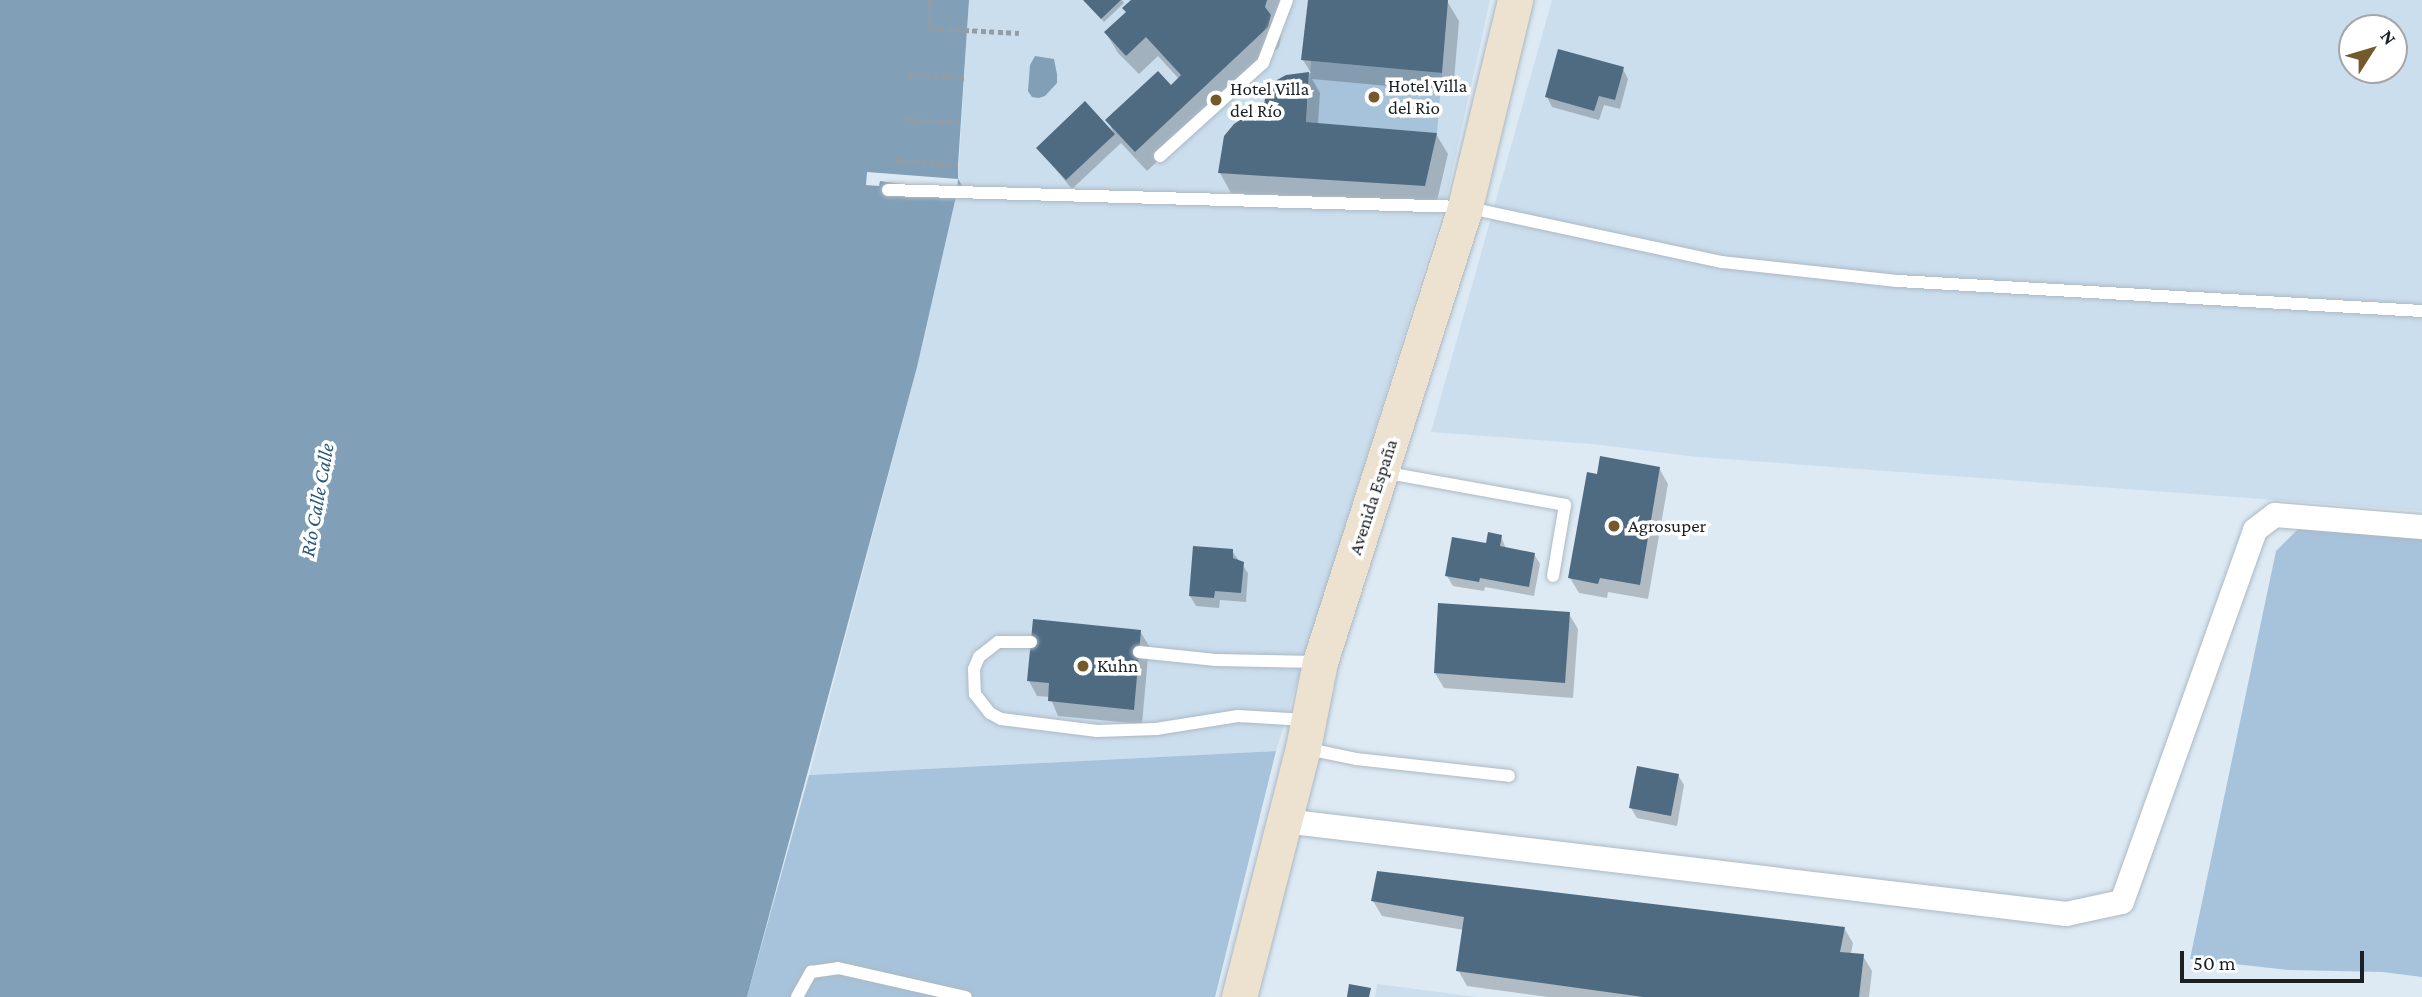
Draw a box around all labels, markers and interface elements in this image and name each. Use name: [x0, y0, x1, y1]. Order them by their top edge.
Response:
north arrow: [2338, 14, 2408, 84]
text: N: [2376, 26, 2401, 49]
place label: Hotel Villa del Rio: [1388, 75, 1467, 119]
place label: Hotel Villa del Río: [1230, 78, 1309, 122]
marker: Hotel Villa del Rio: [1366, 89, 1382, 105]
marker: Hotel Villa del Río: [1208, 92, 1224, 108]
street label: Avenida España: [1344, 436, 1402, 558]
water label: Río Calle Calle: [295, 441, 339, 559]
place label: Agrosuper: [1628, 515, 1706, 537]
marker: Agrosuper: [1606, 518, 1622, 534]
place label: Kuhn: [1097, 655, 1138, 677]
marker: Kuhn: [1075, 658, 1091, 674]
scale bar: [2184, 937, 2368, 981]
text: 50 m: [2193, 951, 2236, 975]

